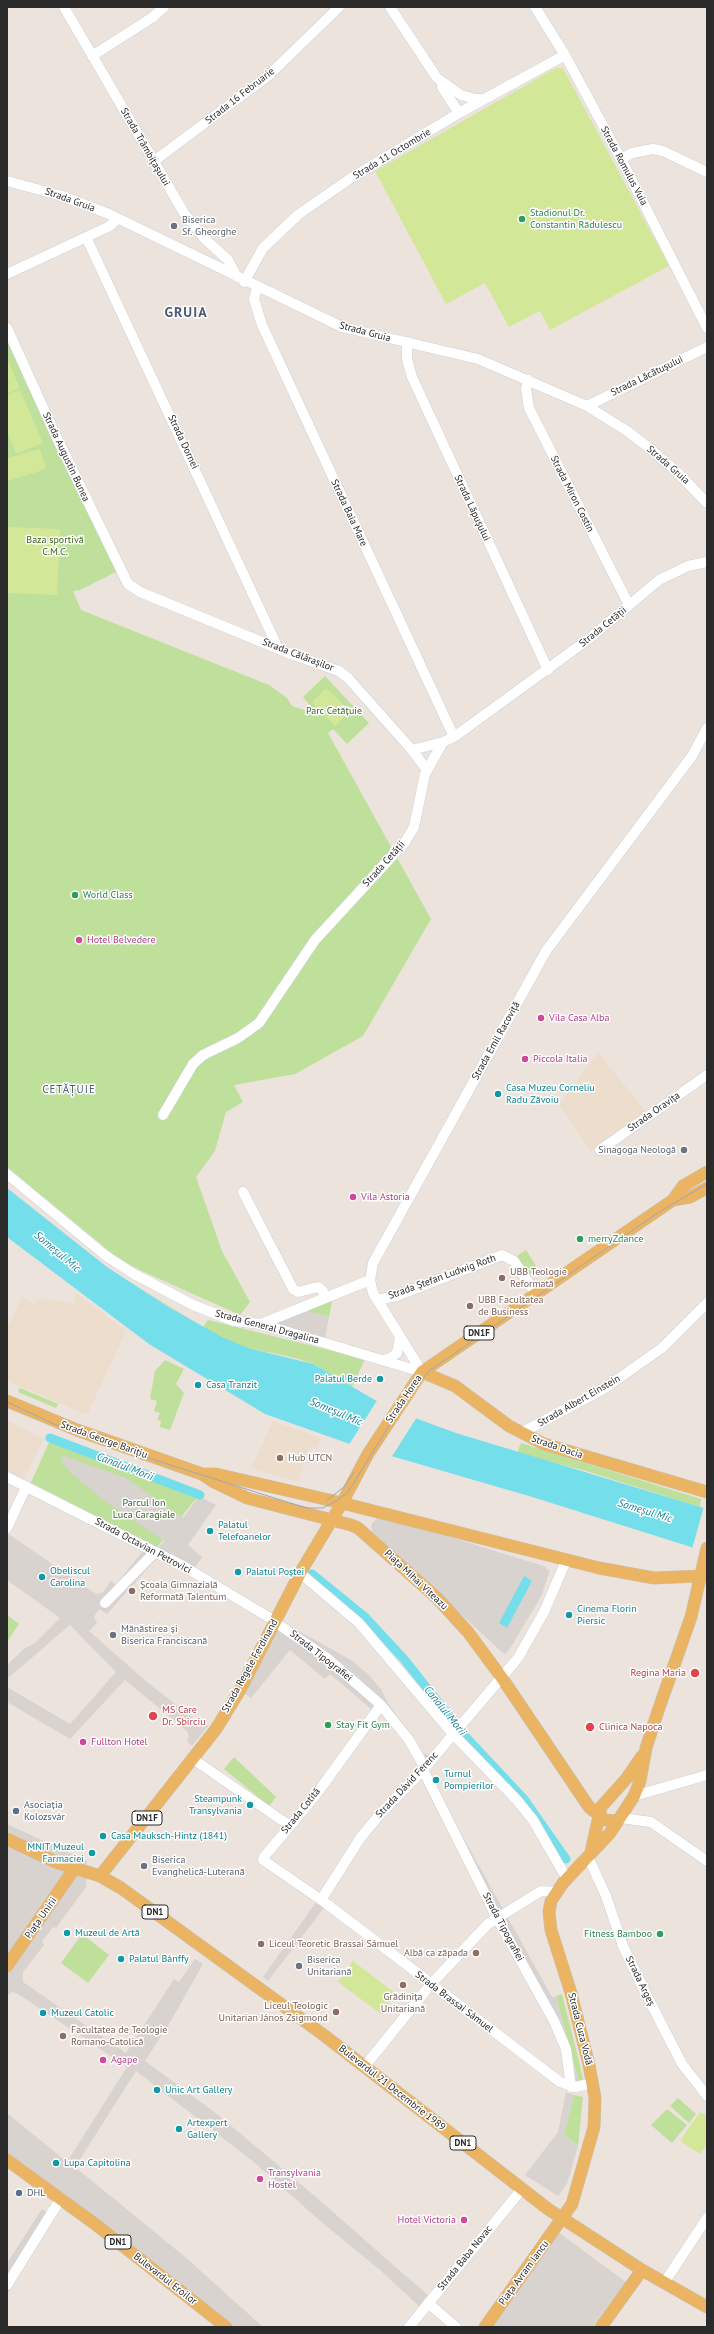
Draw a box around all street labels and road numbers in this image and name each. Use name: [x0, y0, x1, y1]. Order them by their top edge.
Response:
street label: Strada 16 Februarie: [203, 65, 277, 127]
street label: Strada Trâmbițașului: [118, 106, 172, 188]
street label: Strada Romulus Vuia: [598, 124, 650, 208]
street label: Strada 11 Octombrie: [351, 126, 433, 182]
street label: Strada Gruia: [43, 185, 97, 215]
street label: Strada Gruia: [338, 319, 392, 345]
street label: Strada Lăcătușului: [609, 353, 685, 399]
street label: Strada Augustin Bunea: [40, 410, 92, 504]
street label: Strada Dornei: [165, 413, 201, 471]
street label: Strada Gruia: [644, 443, 692, 487]
street label: Strada Miron Costin: [548, 454, 596, 534]
street label: Strada Lăpușului: [451, 473, 493, 543]
street label: Strada Baia Mare: [328, 478, 370, 548]
street label: Strada Cetății: [577, 604, 629, 650]
street label: Strada Călărașilor: [261, 636, 335, 674]
street label: Strada Cetății: [360, 839, 408, 889]
street label: Strada Emil Racoviță: [469, 1000, 523, 1082]
street label: Strada Oravița: [626, 1090, 682, 1134]
street label: Strada Ștefan Ludwig Roth: [387, 1252, 497, 1302]
street label: Strada General Dragalina: [214, 1307, 320, 1347]
road number: DN1F: [464, 1326, 494, 1340]
street label: Strada Albert Einstein: [536, 1372, 622, 1430]
street label: Strada Horea: [383, 1373, 425, 1425]
street label: Strada George Barițiu: [59, 1419, 149, 1461]
street label: Strada Dacia: [530, 1433, 584, 1461]
street label: Strada Octavian Petrovici: [93, 1515, 193, 1577]
street label: Piața Mihai Viteazu: [382, 1548, 450, 1612]
street label: Strada Regele Ferdinand: [219, 1617, 281, 1715]
street label: Strada Tipografiei: [287, 1628, 355, 1684]
street label: Strada Dávid Ferenc: [373, 1750, 441, 1820]
street label: Strada Cotită: [279, 1786, 323, 1836]
road number: DN1F: [132, 1811, 162, 1825]
street label: Strada Tipografiei: [480, 1891, 526, 1963]
street label: Piața Unirii: [22, 1895, 60, 1941]
road number: DN1: [142, 1905, 168, 1919]
street label: Strada Argeș: [623, 1954, 657, 2008]
street label: Strada Brassai Sámuel: [413, 1969, 495, 2035]
street label: Strada Cuza Vodă: [565, 1992, 595, 2066]
street label: Bulevardul 21 Decembrie 1989: [336, 2043, 448, 2133]
road number: DN1: [450, 2136, 476, 2150]
street label: Strada Baba Novac: [435, 2223, 495, 2293]
road number: DN1: [105, 2235, 131, 2249]
street label: Piața Avram Iancu: [497, 2238, 551, 2308]
street label: Bulevardul Eroilor: [131, 2251, 199, 2307]

